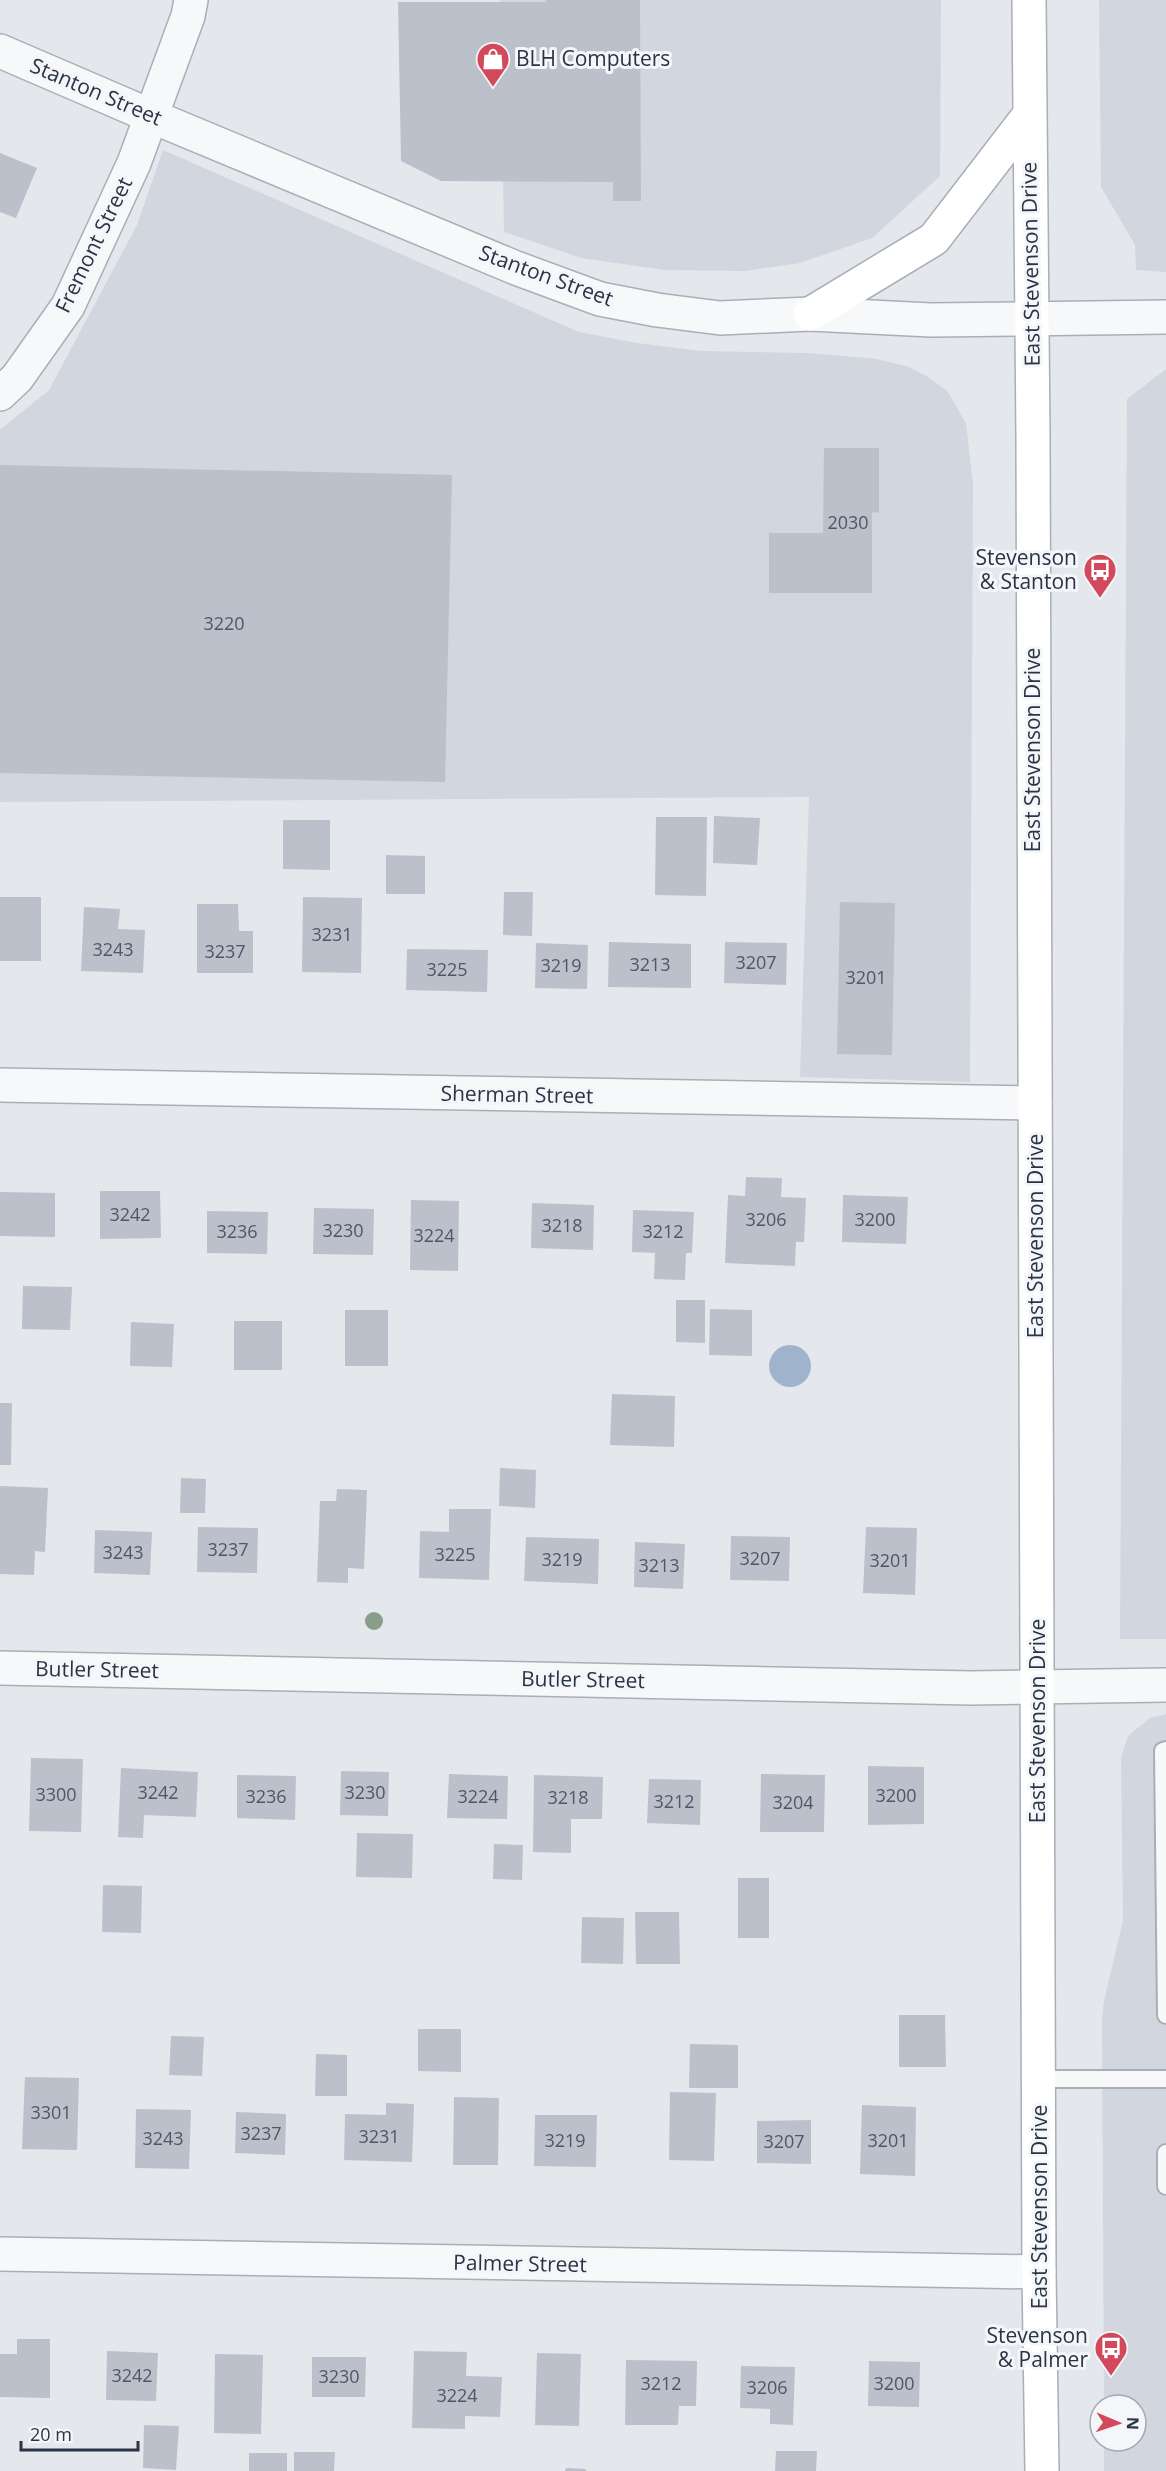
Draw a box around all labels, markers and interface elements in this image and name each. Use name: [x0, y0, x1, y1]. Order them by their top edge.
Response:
shop icon: BLH Computers: [475, 41, 511, 88]
place label: BLH Computers: [516, 44, 670, 72]
street label: Stanton Street: [26, 51, 167, 131]
street label: East Stevenson Drive: [1014, 161, 1046, 367]
street label: Fremont Street: [48, 172, 138, 317]
street label: Stanton Street: [475, 238, 617, 312]
house number: 2030: [827, 510, 869, 534]
place label: Stevenson & Stanton: [976, 543, 1077, 595]
bus stop icon: Stevenson & Stanton: [1082, 552, 1118, 599]
house number: 3220: [203, 611, 245, 635]
street label: East Stevenson Drive: [1018, 648, 1046, 852]
house number: 3231: [311, 922, 353, 946]
house number: 3243: [92, 937, 134, 961]
house number: 3237: [204, 939, 246, 963]
house number: 3207: [735, 950, 777, 974]
house number: 3213: [629, 952, 671, 976]
house number: 3219: [540, 953, 582, 977]
house number: 3225: [426, 957, 468, 981]
house number: 3201: [845, 965, 887, 989]
street label: Sherman Street: [440, 1079, 594, 1109]
street label: East Stevenson Drive: [1021, 1134, 1049, 1338]
house number: 3242: [109, 1202, 151, 1226]
house number: 3206: [745, 1207, 787, 1231]
house number: 3200: [854, 1207, 896, 1231]
house number: 3218: [541, 1213, 583, 1237]
house number: 3230: [322, 1218, 364, 1242]
house number: 3236: [216, 1219, 258, 1243]
house number: 3212: [642, 1219, 684, 1243]
house number: 3224: [413, 1223, 455, 1247]
house number: 3237: [207, 1537, 249, 1561]
house number: 3243: [102, 1540, 144, 1564]
house number: 3225: [434, 1542, 476, 1566]
house number: 3207: [739, 1546, 781, 1570]
house number: 3219: [541, 1547, 583, 1571]
house number: 3201: [869, 1548, 911, 1572]
house number: 3213: [638, 1553, 680, 1577]
street label: East Stevenson Drive: [1023, 1619, 1051, 1823]
street label: Butler Street: [35, 1654, 159, 1684]
street label: Butler Street: [521, 1664, 645, 1694]
house number: 3242: [137, 1780, 179, 1804]
house number: 3230: [344, 1780, 386, 1804]
house number: 3300: [35, 1782, 77, 1806]
house number: 3200: [875, 1783, 917, 1807]
house number: 3236: [245, 1784, 287, 1808]
house number: 3224: [457, 1784, 499, 1808]
house number: 3218: [547, 1785, 589, 1809]
house number: 3212: [653, 1789, 695, 1813]
house number: 3204: [772, 1790, 814, 1814]
house number: 3301: [30, 2100, 72, 2124]
street label: East Stevenson Drive: [1025, 2105, 1053, 2309]
house number: 3237: [240, 2121, 282, 2145]
house number: 3231: [358, 2124, 400, 2148]
house number: 3243: [142, 2126, 184, 2150]
house number: 3219: [544, 2128, 586, 2152]
house number: 3201: [867, 2128, 909, 2152]
house number: 3207: [763, 2129, 805, 2153]
street label: Palmer Street: [453, 2248, 587, 2278]
place label: Stevenson & Palmer: [987, 2321, 1088, 2373]
bus stop icon: Stevenson & Palmer: [1093, 2330, 1129, 2377]
house number: 3242: [111, 2363, 153, 2387]
house number: 3230: [318, 2364, 360, 2388]
house number: 3212: [640, 2371, 682, 2395]
house number: 3200: [873, 2371, 915, 2395]
house number: 3206: [746, 2375, 788, 2399]
house number: 3224: [436, 2383, 478, 2407]
north arrow: [1088, 2393, 1148, 2453]
scale bar: [21, 2414, 138, 2452]
text: N: [1122, 2417, 1144, 2430]
text: 20 m: [30, 2422, 72, 2446]

